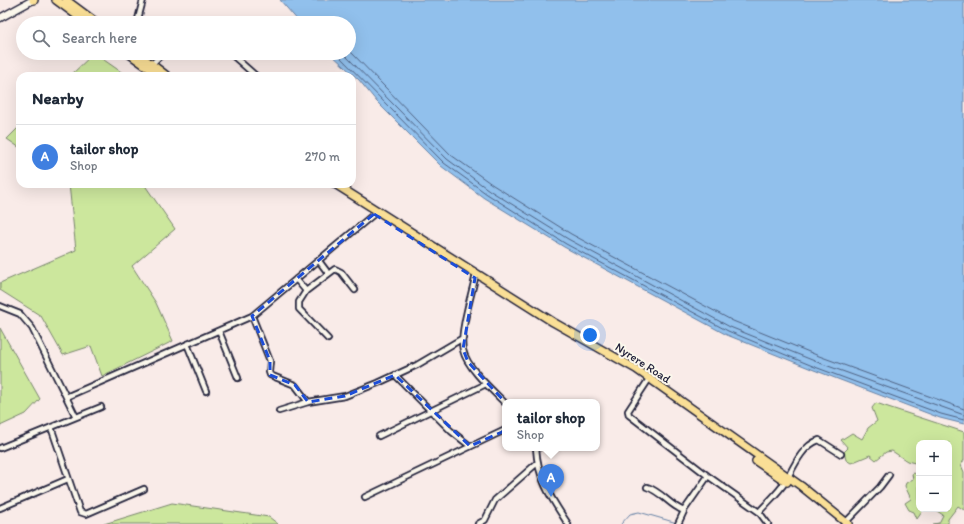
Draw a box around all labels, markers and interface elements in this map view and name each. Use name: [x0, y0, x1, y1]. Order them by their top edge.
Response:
search box: [16, 16, 356, 60]
icon: search: [30, 27, 52, 49]
text: Search here: [62, 29, 137, 47]
text: Nearby: [32, 88, 84, 108]
text: tailor shop: [70, 140, 138, 158]
text: A: [41, 149, 49, 164]
text: 270 m: [305, 149, 340, 164]
text: Shop: [70, 158, 97, 173]
your location: [580, 325, 600, 345]
street label: Nyrere Road: [613, 340, 674, 386]
popup: [502, 399, 600, 451]
text: tailor shop: [517, 409, 585, 427]
text: Shop: [517, 427, 544, 442]
map controls: [916, 440, 952, 512]
button: +: [916, 440, 952, 476]
pin: A: [538, 464, 564, 497]
button: −: [916, 476, 952, 512]

